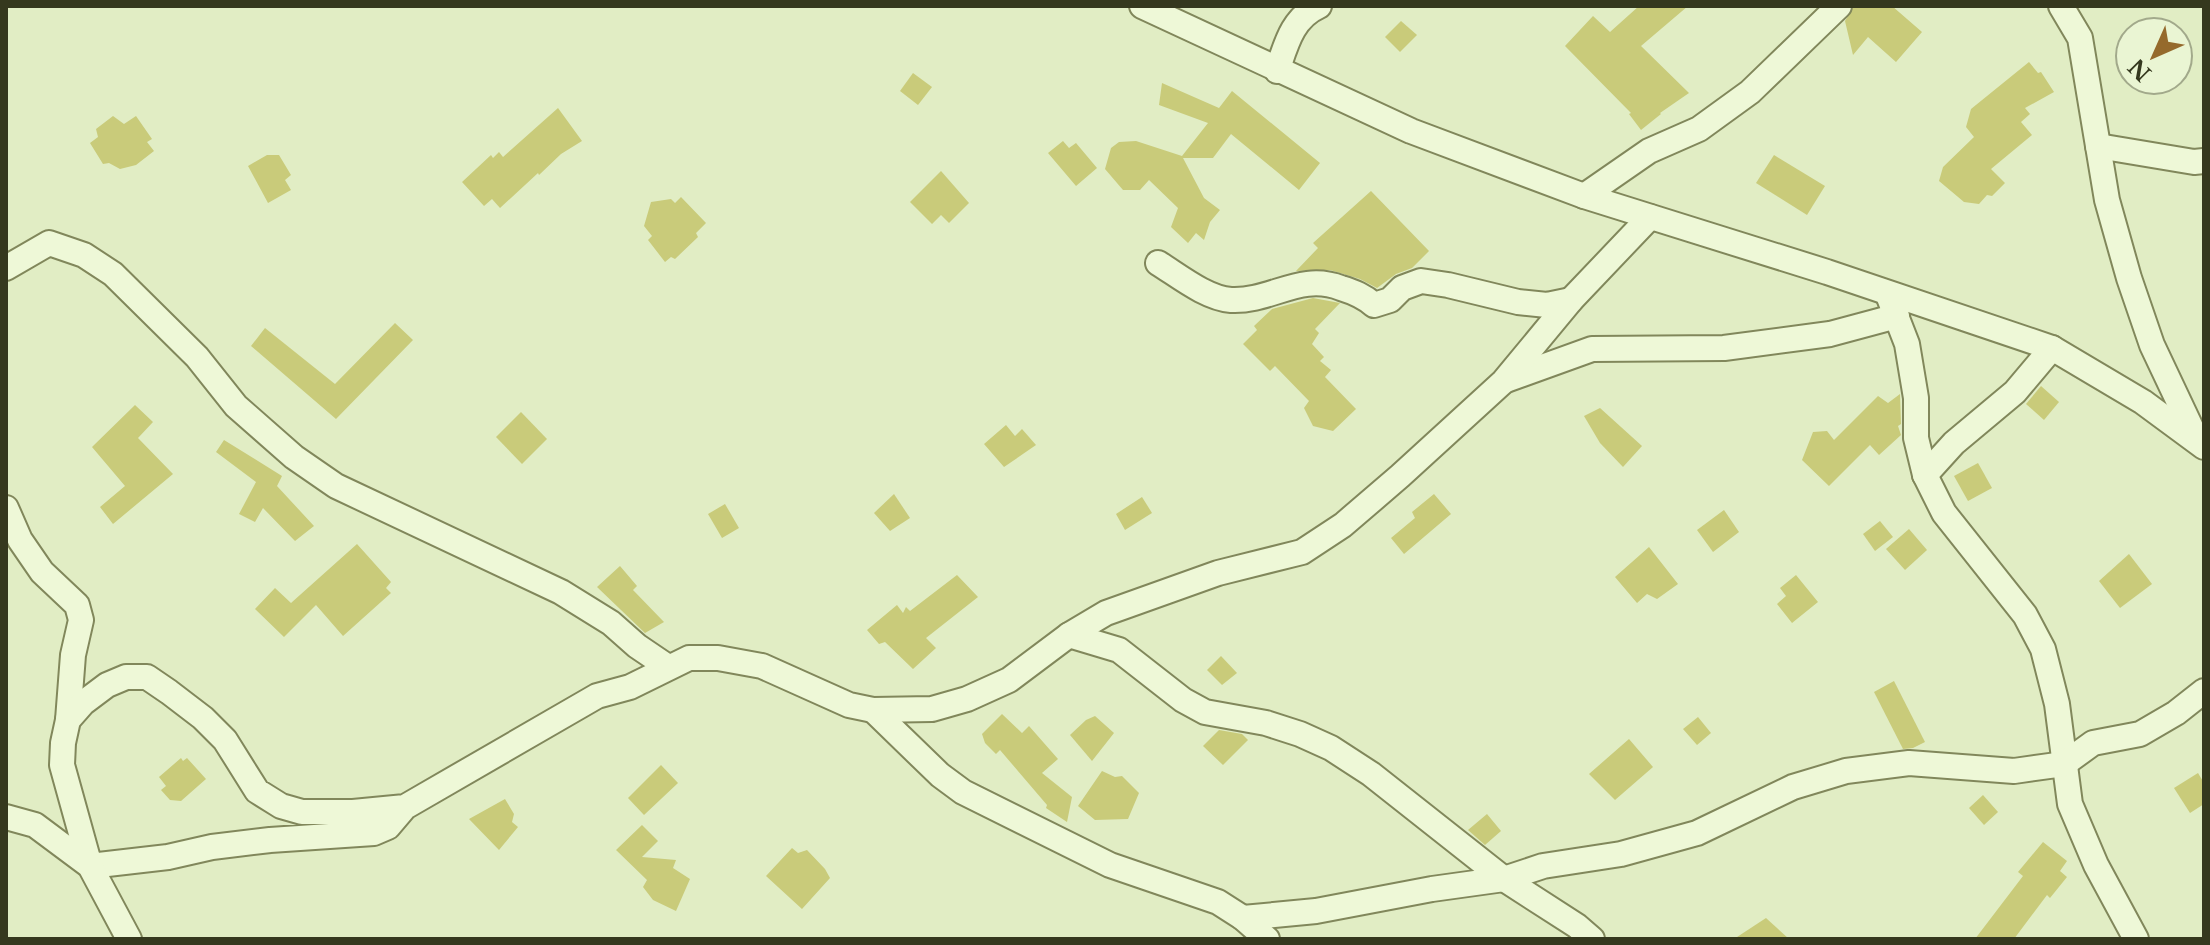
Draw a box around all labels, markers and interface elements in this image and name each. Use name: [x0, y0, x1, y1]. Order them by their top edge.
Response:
north arrow: [2114, 16, 2194, 96]
text: N: [2123, 53, 2157, 87]

